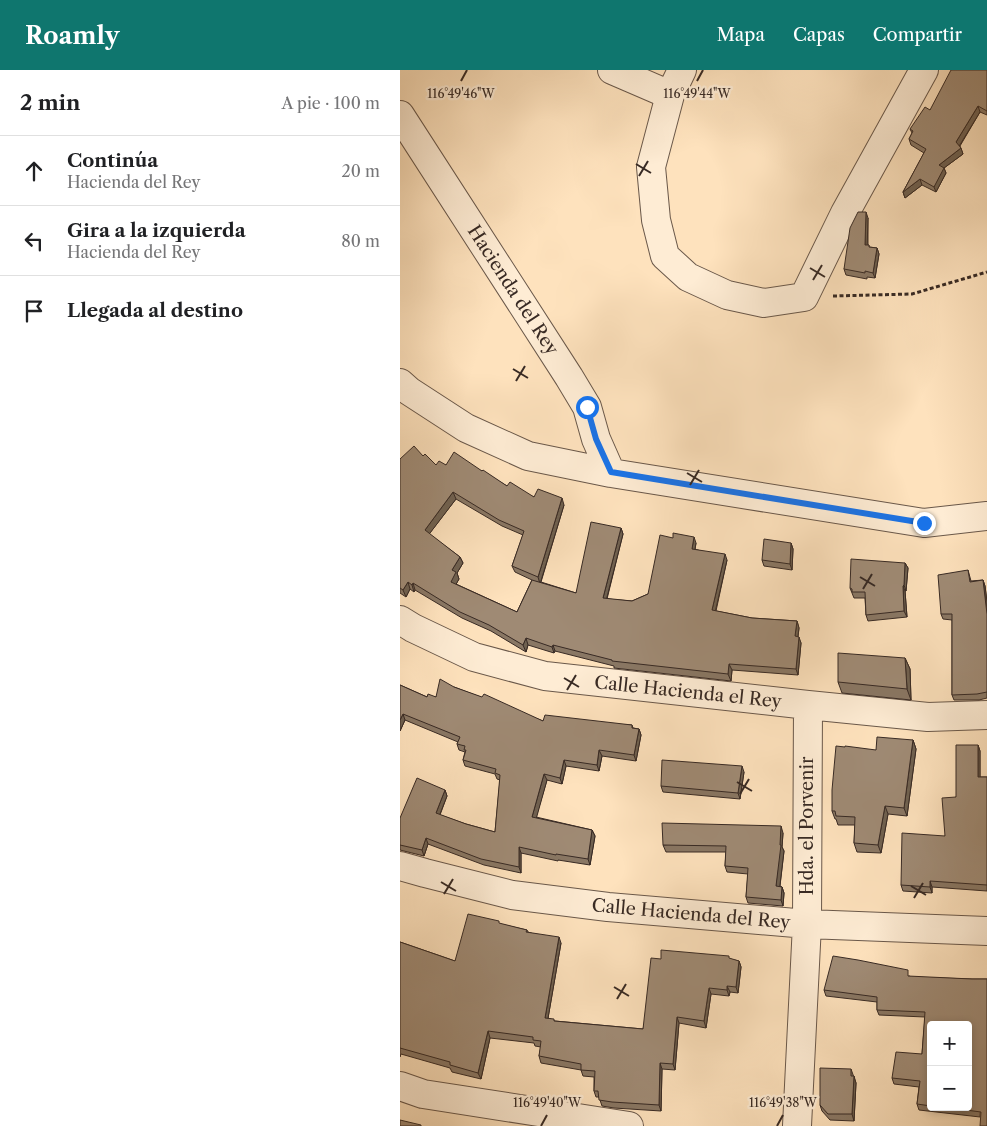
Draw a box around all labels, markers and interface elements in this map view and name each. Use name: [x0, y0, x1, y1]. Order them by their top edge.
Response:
text: Roamly: [25, 21, 119, 50]
text: Mapa: [717, 24, 765, 46]
text: Capas: [793, 24, 845, 46]
text: Compartir: [873, 24, 962, 46]
text: 116°49'46"W: [427, 86, 496, 101]
text: 116°49'44"W: [663, 86, 732, 101]
text: 2 min: [20, 90, 80, 115]
text: A pie · 100 m: [282, 93, 380, 113]
text: Continúa: [67, 149, 158, 172]
icon: ahead: [20, 157, 48, 185]
text: 20 m: [341, 161, 380, 181]
text: Hacienda del Rey: [67, 172, 200, 192]
text: Gira a la izquierda: [67, 219, 246, 242]
street label: Hacienda del Rey: [463, 221, 564, 360]
icon: left: [20, 227, 48, 255]
text: 80 m: [341, 231, 380, 251]
text: Hacienda del Rey: [67, 242, 200, 262]
icon: arrive: [20, 297, 48, 325]
text: Llegada al destino: [67, 299, 243, 322]
route start: [576, 396, 599, 419]
route end: [913, 512, 936, 535]
street label: Calle Hacienda el Rey: [593, 671, 784, 713]
street label: Hda. el Porvenir: [796, 756, 818, 895]
street label: Calle Hacienda del Rey: [591, 894, 792, 934]
map controls: [927, 1021, 972, 1111]
button: +: [927, 1021, 972, 1066]
button: −: [927, 1066, 972, 1111]
text: 116°49'40"W: [513, 1095, 582, 1110]
text: 116°49'38"W: [749, 1095, 818, 1110]

